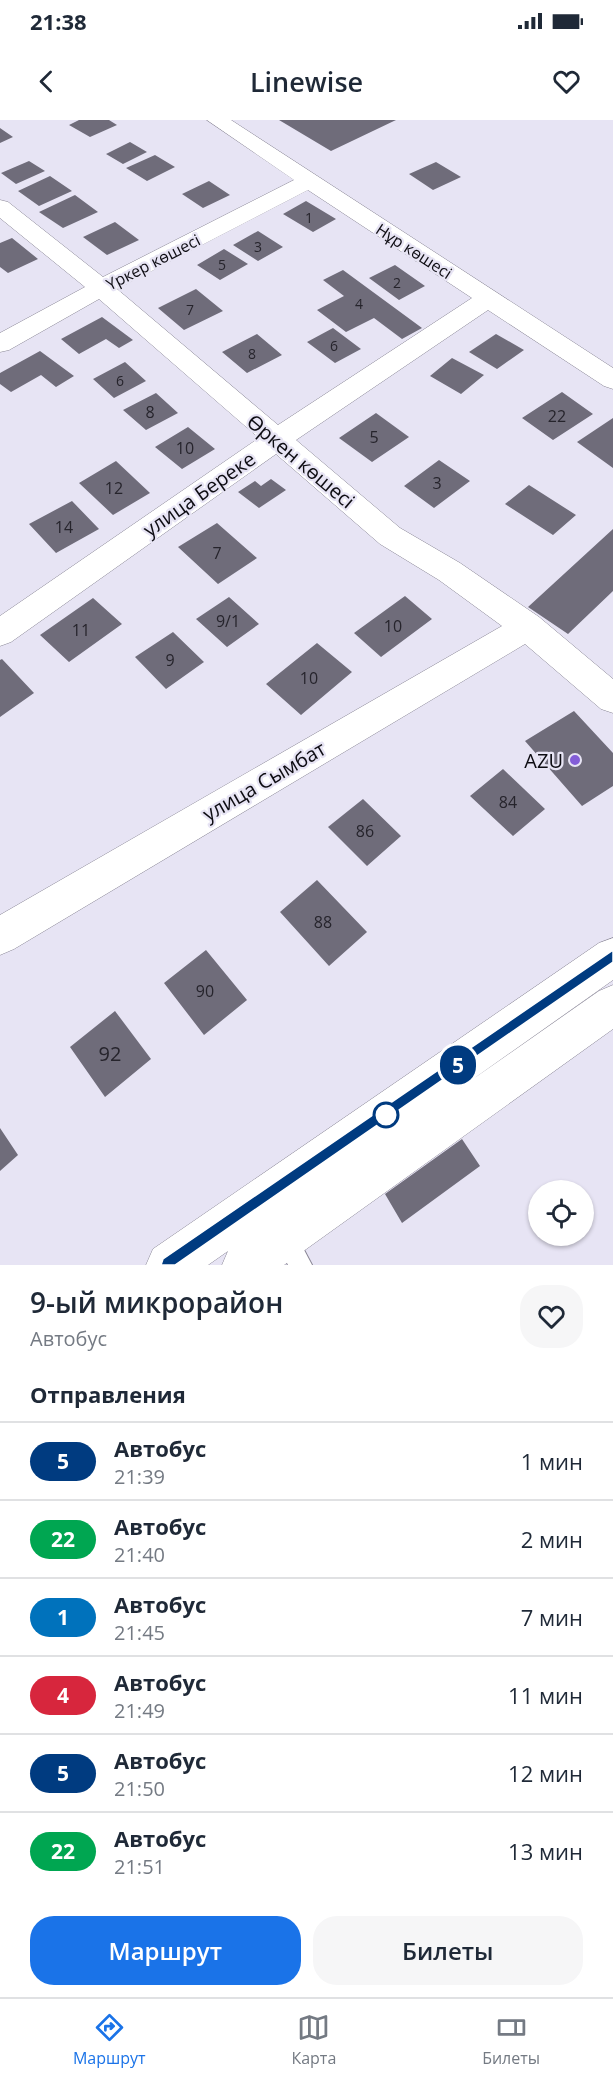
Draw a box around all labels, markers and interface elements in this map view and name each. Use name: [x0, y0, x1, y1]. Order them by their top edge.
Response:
text: 21:38: [30, 6, 87, 36]
text: Linewise: [250, 63, 363, 100]
icon: back: [30, 65, 63, 98]
icon: heart: [550, 65, 583, 98]
house number: 1: [305, 208, 313, 227]
street label: Нұр көшесі: [372, 218, 456, 284]
street label: Үркер көшесі: [102, 229, 204, 295]
house number: 3: [254, 237, 262, 256]
house number: 5: [218, 255, 226, 274]
house number: 2: [393, 273, 401, 292]
house number: 4: [355, 294, 363, 313]
house number: 7: [186, 300, 194, 319]
house number: 6: [330, 336, 338, 355]
house number: 8: [248, 344, 256, 363]
house number: 6: [116, 371, 124, 390]
house number: 8: [145, 401, 155, 423]
house number: 22: [548, 405, 566, 427]
street label: Өркен көшесі: [241, 408, 361, 514]
house number: 5: [369, 426, 379, 448]
house number: 10: [176, 437, 194, 459]
street label: улица Береке: [137, 445, 261, 543]
house number: 3: [432, 472, 442, 494]
house number: 12: [105, 477, 123, 499]
house number: 14: [55, 516, 73, 538]
house number: 7: [212, 542, 222, 564]
house number: 9/1: [216, 610, 240, 632]
house number: 10: [384, 615, 402, 637]
house number: 11: [72, 619, 90, 641]
house number: 9: [165, 649, 175, 671]
house number: 10: [300, 667, 318, 689]
street label: улица Сымбат: [197, 735, 331, 827]
place label: AZU: [524, 747, 563, 774]
marker: AZU: [568, 753, 582, 767]
house number: 84: [499, 791, 517, 813]
house number: 86: [356, 820, 374, 842]
house number: 88: [314, 911, 332, 933]
house number: 90: [196, 980, 214, 1002]
house number: 92: [99, 1040, 121, 1067]
line badge: 5: [438, 1046, 478, 1084]
text: 5: [452, 1051, 464, 1079]
unlabelled marker: [373, 1102, 399, 1128]
map controls: [528, 1180, 594, 1246]
button: locate: [528, 1180, 594, 1246]
text: 9-ый микрорайон: [30, 1283, 283, 1321]
button: heart: [520, 1285, 583, 1348]
text: Автобус: [30, 1325, 107, 1352]
text: Отправления: [30, 1379, 186, 1409]
text: Автобус: [114, 1433, 206, 1463]
text: 1 мин: [521, 1446, 583, 1476]
text: 5: [57, 1447, 69, 1475]
text: 21:39: [114, 1463, 165, 1490]
text: Автобус: [114, 1511, 206, 1541]
text: 2 мин: [521, 1524, 583, 1554]
text: 22: [51, 1525, 75, 1553]
text: 21:40: [114, 1541, 165, 1568]
text: Автобус: [114, 1589, 206, 1619]
text: 7 мин: [521, 1602, 583, 1632]
text: 1: [57, 1603, 69, 1631]
text: 21:45: [114, 1619, 165, 1646]
text: Автобус: [114, 1667, 206, 1697]
text: 11 мин: [508, 1680, 583, 1710]
text: 4: [57, 1681, 69, 1709]
text: 21:49: [114, 1697, 165, 1724]
text: Автобус: [114, 1745, 206, 1775]
text: 12 мин: [508, 1758, 583, 1788]
text: 5: [57, 1759, 69, 1787]
text: 21:50: [114, 1775, 165, 1802]
text: Автобус: [114, 1823, 206, 1853]
text: 13 мин: [508, 1836, 583, 1866]
text: 22: [51, 1837, 75, 1865]
text: 21:51: [114, 1853, 165, 1880]
button: Маршрут: [30, 1916, 301, 1985]
button: Билеты: [313, 1916, 583, 1985]
tab: Маршрут: [73, 2011, 146, 2069]
tab: Карта: [291, 2011, 336, 2069]
tab: Билеты: [482, 2011, 540, 2069]

